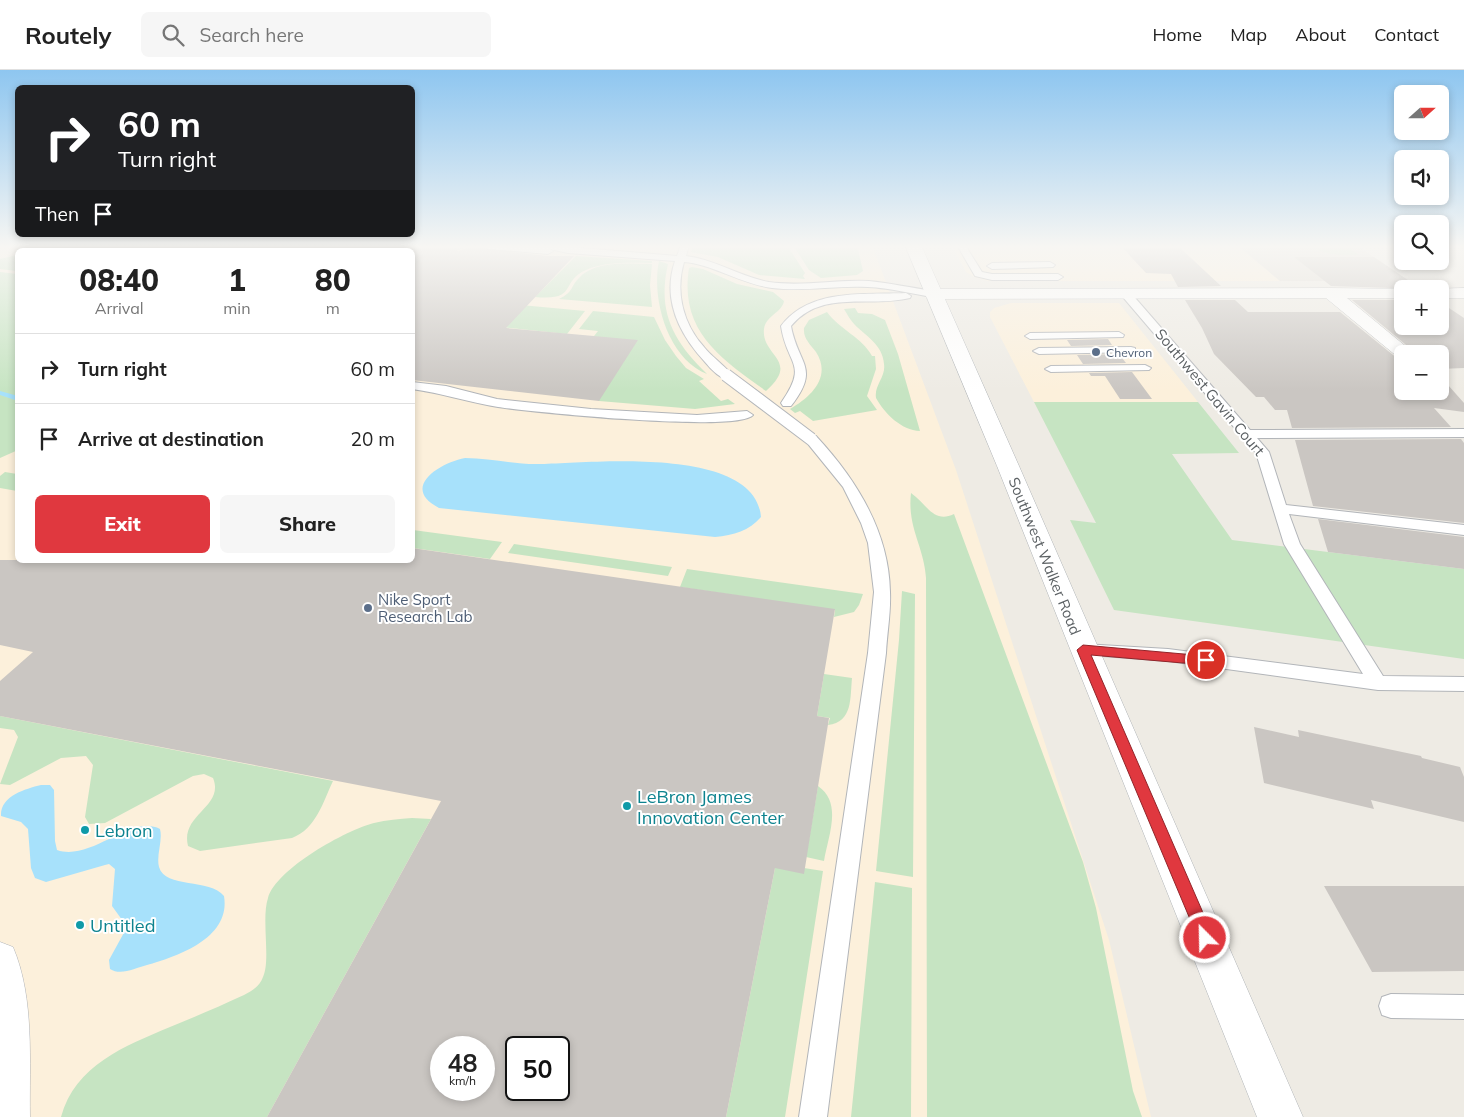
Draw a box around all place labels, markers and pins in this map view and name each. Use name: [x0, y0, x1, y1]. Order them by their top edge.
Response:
place label: Chevron: [1106, 345, 1152, 360]
marker: Chevron: [1090, 346, 1102, 358]
place label: Nike Sport Research Lab: [378, 590, 473, 626]
marker: Nike Sport Research Lab: [362, 602, 374, 614]
pin: [1185, 639, 1227, 681]
place label: LeBron James Innovation Center: [637, 785, 784, 829]
marker: LeBron James Innovation Center: [621, 800, 633, 812]
place label: Lebron: [95, 819, 153, 842]
marker: Lebron: [79, 824, 91, 836]
place label: Untitled: [90, 914, 155, 937]
marker: Untitled: [74, 919, 86, 931]

